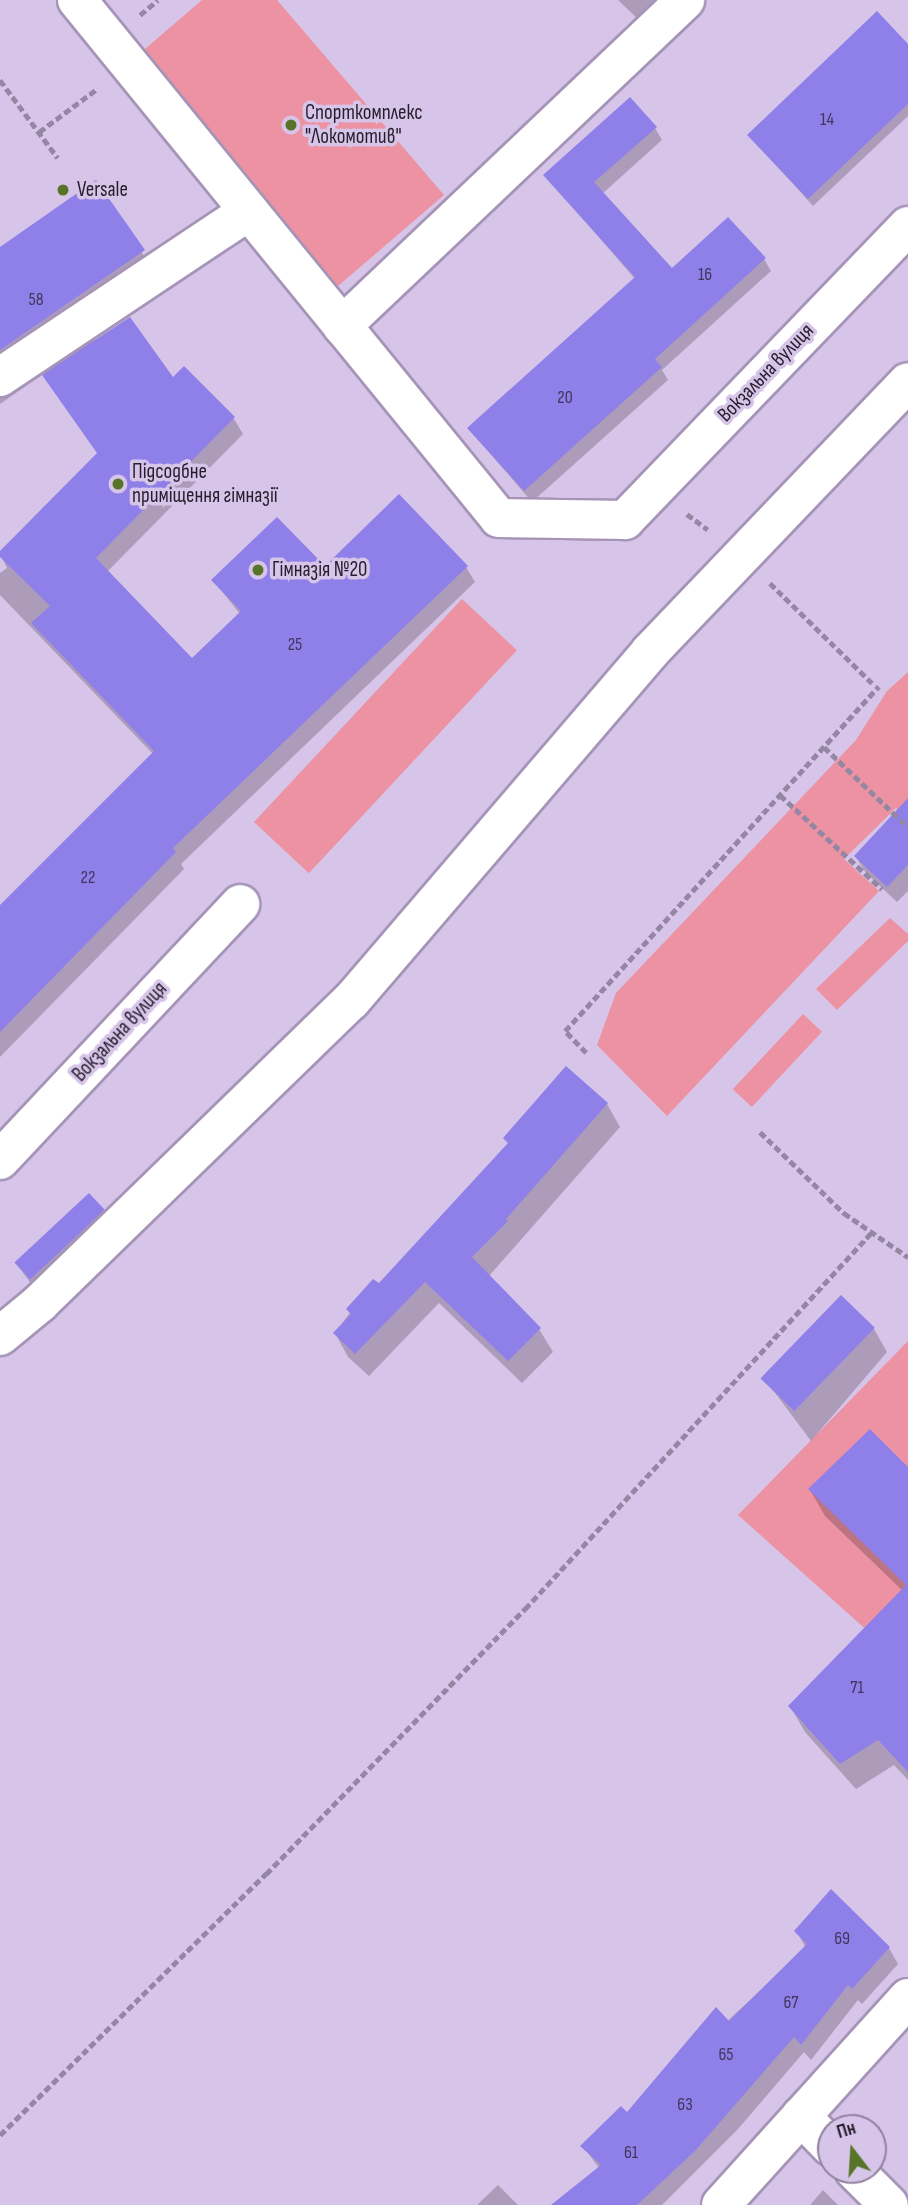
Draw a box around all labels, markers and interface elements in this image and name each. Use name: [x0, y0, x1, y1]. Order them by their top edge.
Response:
place label: Спорткомплекс "Локомотив": [305, 100, 423, 150]
house number: 14: [820, 109, 834, 131]
marker: Спорткомплекс "Локомотив": [283, 117, 299, 133]
place label: Versale: [77, 177, 128, 203]
marker: Versale: [55, 182, 71, 198]
house number: 16: [698, 264, 712, 286]
house number: 58: [28, 289, 44, 311]
street label: Вокзальна вулиця: [713, 319, 819, 427]
house number: 20: [557, 387, 573, 409]
place label: Підсодбне приміщення гімназії: [132, 459, 278, 509]
marker: Підсодбне приміщення гімназії: [110, 476, 126, 492]
place label: Гімназія №20: [272, 557, 367, 583]
marker: Гімназія №20: [250, 562, 266, 578]
house number: 25: [288, 634, 302, 656]
house number: 22: [81, 867, 95, 889]
street label: Вокзальна вулиця: [67, 977, 173, 1087]
house number: 71: [850, 1677, 864, 1699]
house number: 69: [834, 1928, 850, 1950]
house number: 67: [783, 1992, 799, 2014]
house number: 65: [718, 2044, 734, 2066]
house number: 63: [677, 2094, 693, 2116]
north arrow: [817, 2114, 887, 2184]
text: Пн: [834, 2117, 858, 2144]
house number: 61: [624, 2142, 638, 2164]

